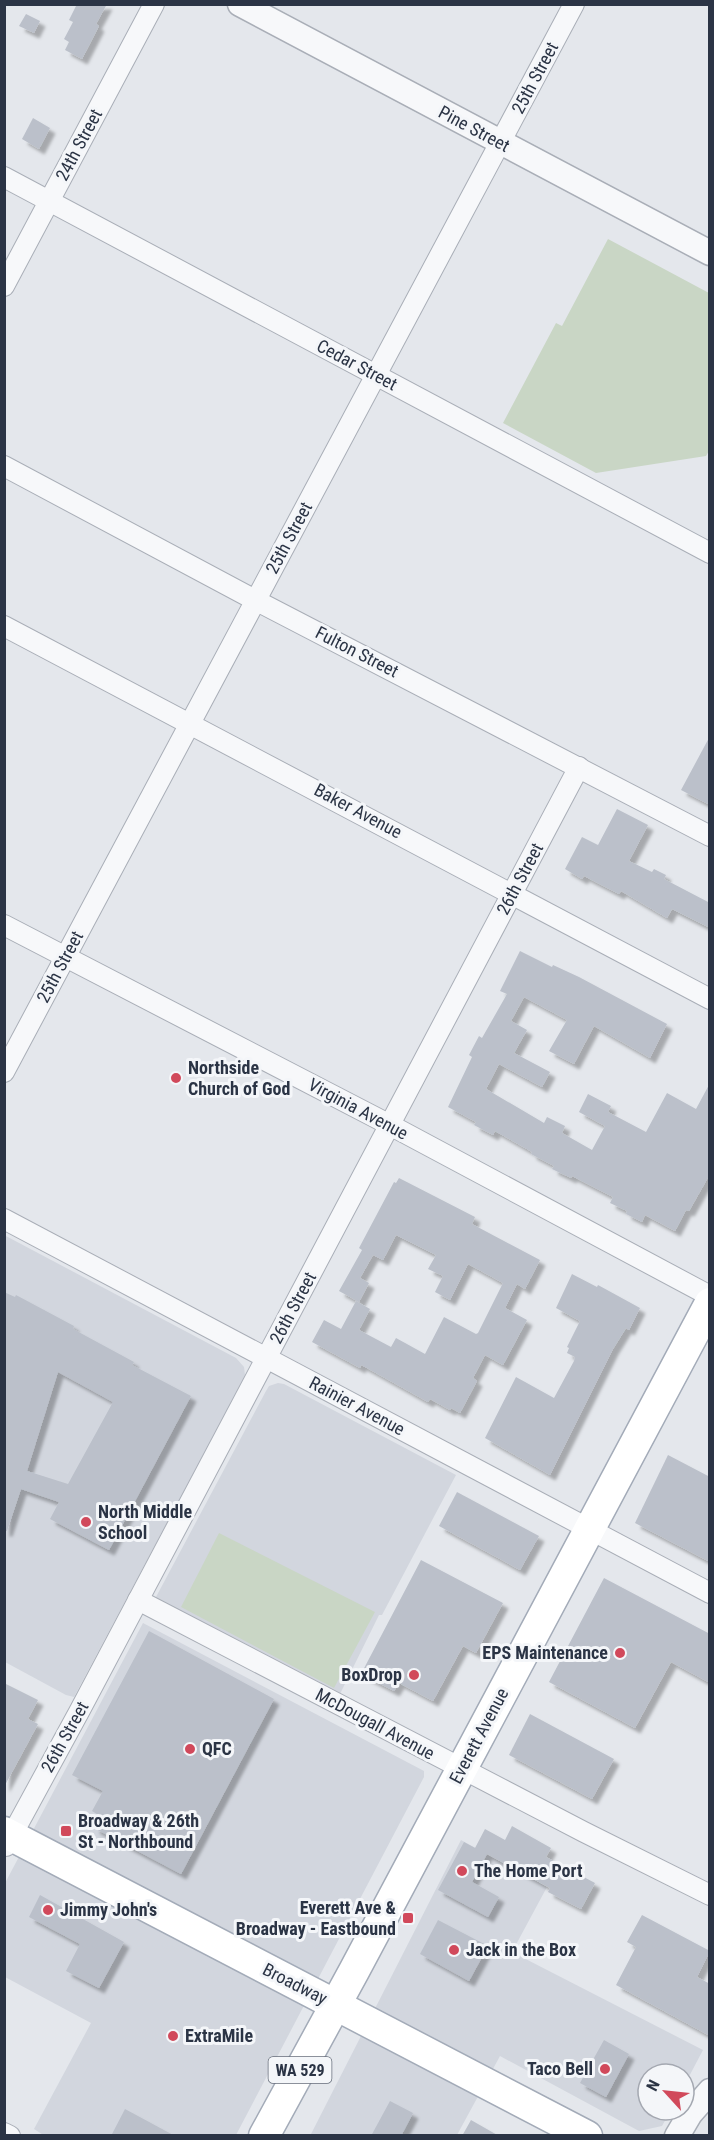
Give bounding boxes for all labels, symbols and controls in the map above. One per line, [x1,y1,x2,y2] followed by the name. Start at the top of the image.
[507,38,562,117] street label: 25th Street
[435,101,513,156] street label: Pine Street
[51,105,106,184] street label: 24th Street
[313,335,401,394] street label: Cedar Street
[261,498,316,577] street label: 25th Street
[312,622,402,681] street label: Fulton Street
[311,779,406,842] street label: Baker Avenue
[492,839,547,918] street label: 26th Street
[32,927,87,1006] street label: 25th Street
[188,1057,290,1099] place label: Northside Church of God
[169,1071,183,1085] marker: Northside Church of God
[305,1073,412,1144] street label: Virginia Avenue
[265,1268,320,1347] street label: 26th Street
[306,1372,409,1439] street label: Rainier Avenue
[98,1501,192,1543] place label: North Middle School
[79,1515,93,1529] marker: North Middle School
[482,1642,608,1663] place label: EPS Maintenance
[613,1646,627,1660] marker: EPS Maintenance
[341,1664,402,1685] place label: BoxDrop
[407,1668,421,1682] marker: BoxDrop
[312,1683,438,1764] street label: McDougall Avenue
[445,1684,513,1787] street label: Everett Avenue
[36,1698,93,1776] street label: 26th Street
[202,1738,232,1759] place label: QFC
[183,1742,197,1756] marker: QFC
[78,1810,199,1852] place label: Broadway & 26th St - Northbound
[59,1824,73,1838] marker: Broadway & 26th St - Northbound
[474,1860,583,1881] place label: The Home Port
[455,1864,469,1878] marker: The Home Port
[236,1897,397,1939] place label: Everett Ave & Broadway - Eastbound
[60,1899,157,1920] place label: Jimmy John's
[41,1903,55,1917] marker: Jimmy John's
[401,1911,415,1925] marker: Everett Ave & Broadway - Eastbound
[466,1939,576,1960] place label: Jack in the Box
[447,1943,461,1957] marker: Jack in the Box
[260,1958,331,2009] street label: Broadway
[185,2025,253,2046] place label: ExtraMile
[166,2029,180,2043] marker: ExtraMile
[268,2057,332,2083] road number: WA 529
[527,2058,593,2079] place label: Taco Bell
[598,2062,612,2076] marker: Taco Bell
[636,2062,696,2122] north arrow
[642,2077,664,2094] text: N

